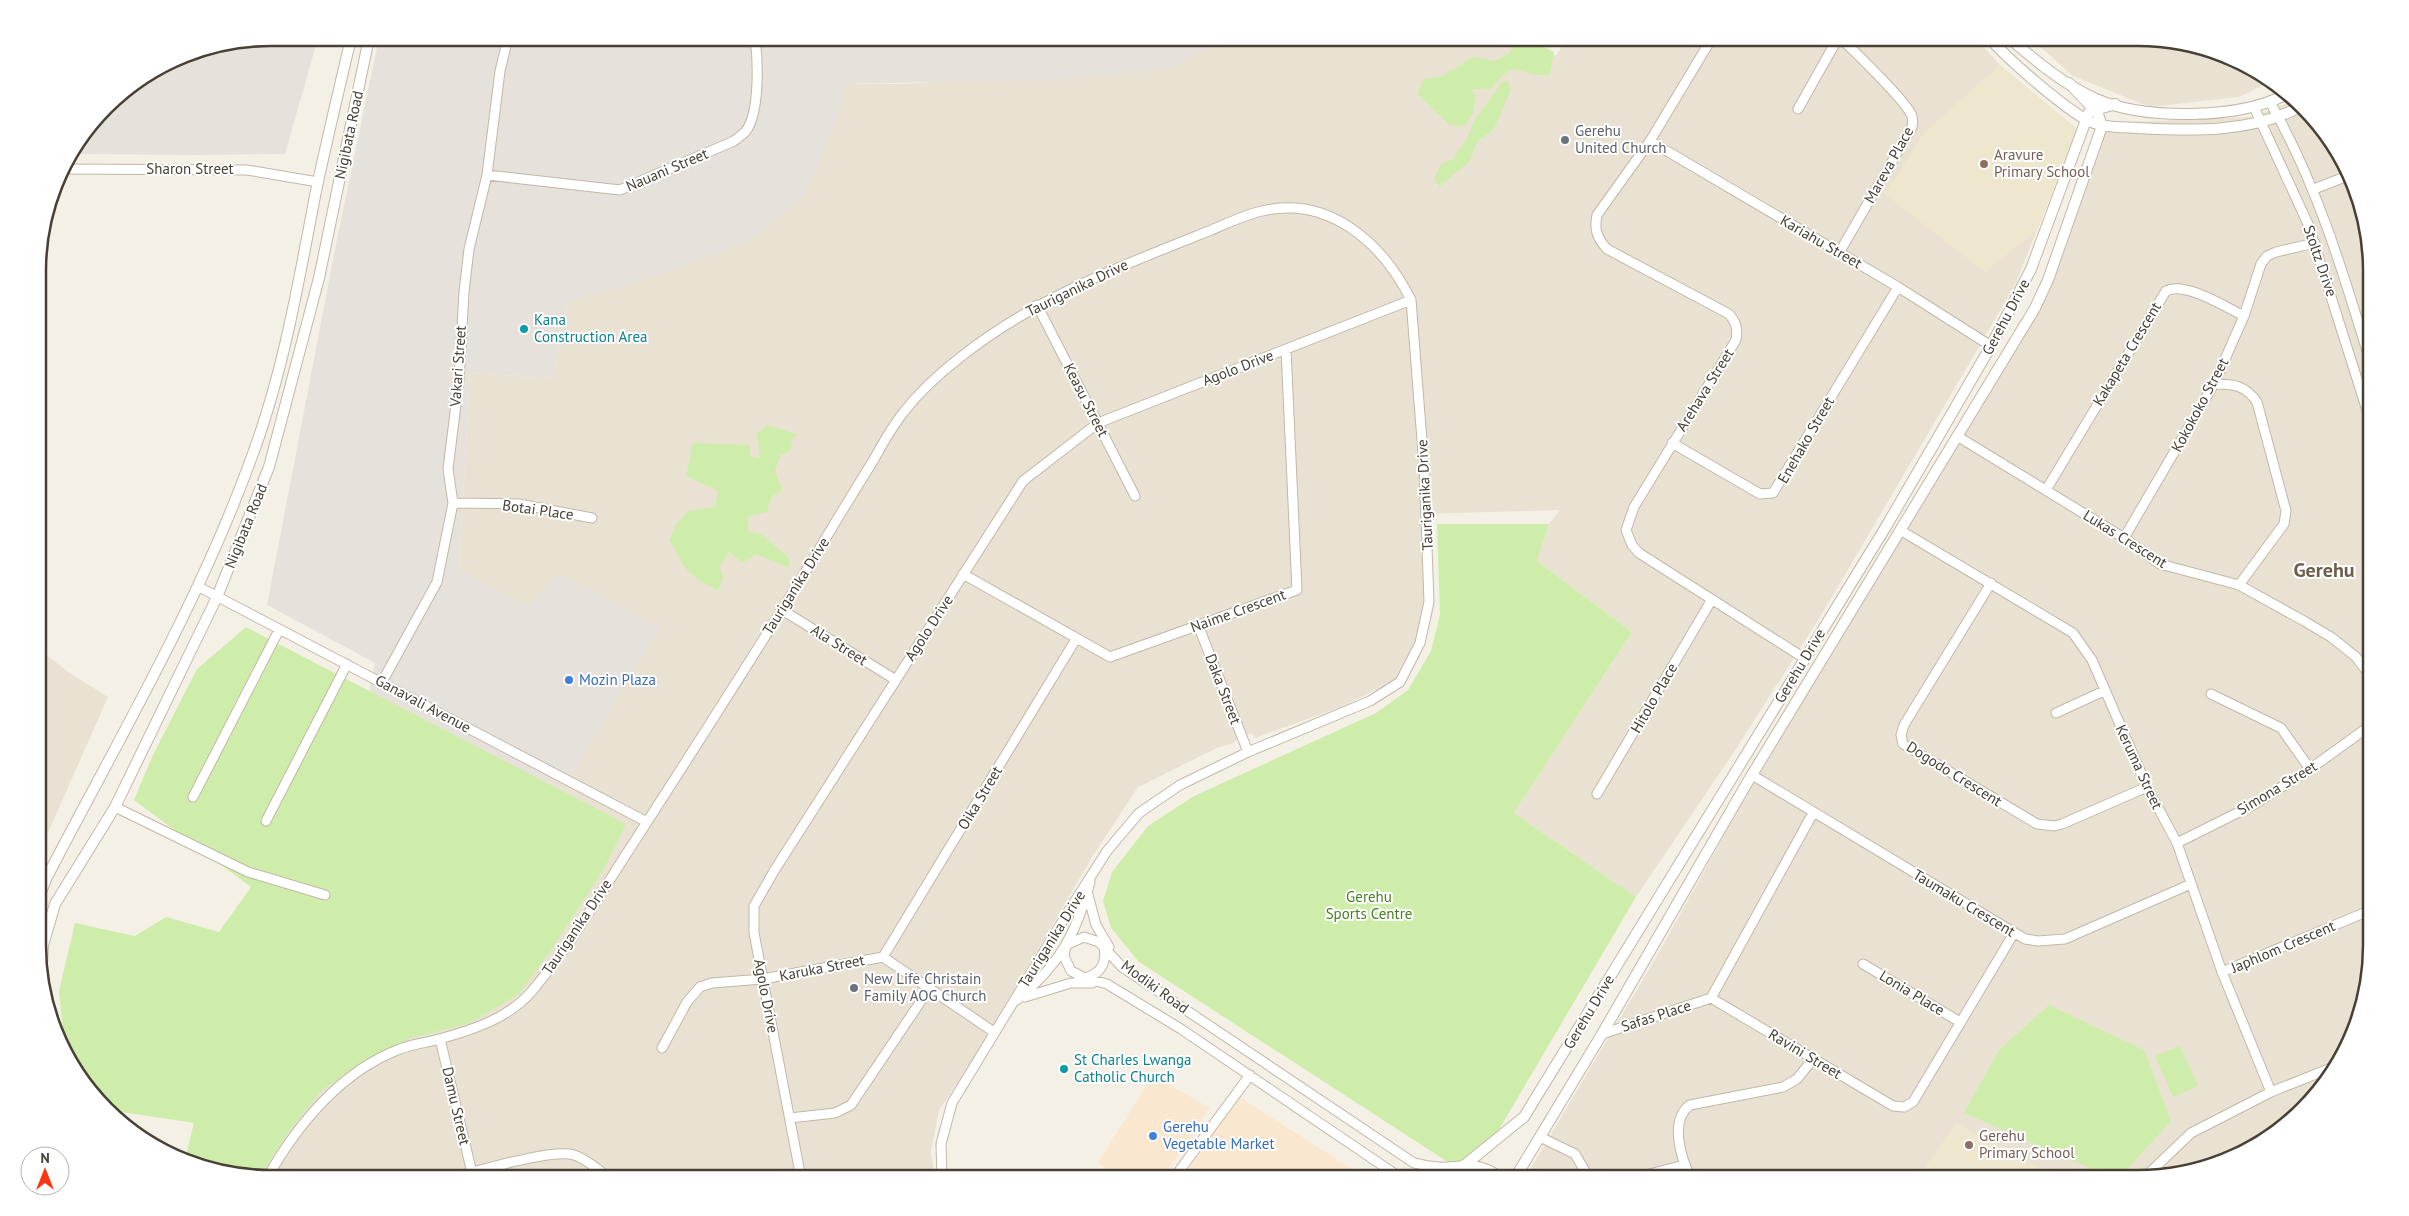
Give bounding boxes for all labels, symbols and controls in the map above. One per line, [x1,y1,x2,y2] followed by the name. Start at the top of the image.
[330,89,367,181] street label: Nigibata Road
[1575,121,1667,157] place label: Gerehu United Church
[1860,123,1917,206] street label: Mareva Place
[1559,134,1571,146] marker: Gerehu United Church
[623,144,711,195] street label: Nauani Street
[1994,145,2090,181] place label: Aravure Primary School
[1978,158,1990,170] marker: Aravure Primary School
[146,159,234,178] street label: Sharon Street
[1777,211,1866,273] street label: Kariahu Street
[2299,223,2342,299] street label: Stoltz Drive
[1023,255,1131,321] street label: Tauriganika Drive
[1978,275,2034,358] street label: Gerehu Drive
[2088,298,2165,409] street label: Kakapeta Crescent
[534,310,647,346] place label: Kana Construction Area
[518,323,530,335] marker: Kana Construction Area
[445,325,470,408] street label: Vakari Street
[1200,345,1276,390] street label: Agolo Drive
[1672,345,1738,435] street label: Arehava Street
[2167,354,2232,455] street label: Kokokoko Street
[1060,360,1113,440] street label: Keasu Street
[1773,393,1838,486] street label: Enehako Street
[1412,439,1437,551] street label: Tauriganika Drive
[220,481,271,571] street label: Nigibata Road
[501,495,575,524] street label: Botai Place
[2080,505,2171,572] street label: Lukas Crescent
[758,533,833,638] street label: Tauriganika Drive
[2293,557,2355,583] district label: Gerehu
[1188,584,1288,637] street label: Naime Crescent
[900,591,957,664] street label: Agolo Drive
[808,620,871,669] street label: Ala Street
[1770,625,1829,706] street label: Gerehu Drive
[1201,651,1246,727] street label: Daka Street
[1626,659,1681,736] street label: Hitolo Place
[372,670,474,737] street label: Ganavali Avenue
[579,670,656,689] place label: Mozin Plaza
[563,674,575,686] marker: Mozin Plaza
[2112,721,2167,812] street label: Keruma Street
[1903,737,2005,810] street label: Dogodo Crescent
[2233,756,2320,819] street label: Simona Street
[953,762,1006,833] street label: Oika Street
[1910,865,2019,941] street label: Taumaku Crescent
[538,875,616,978] street label: Tauriganika Drive
[1014,886,1089,991] street label: Tauriganika Drive
[1326,887,1412,923] park label: Gerehu Sports Centre
[2227,916,2338,977] street label: Japhlom Crescent
[778,950,866,985] street label: Karuka Street
[1118,956,1193,1017] street label: Modiki Road
[750,957,783,1034] street label: Agolo Drive
[1876,966,1948,1019] street label: Lonia Place
[864,969,987,1005] place label: New Life Christain Family AOG Church
[1559,971,1618,1052] street label: Gerehu Drive
[848,982,860,994] marker: New Life Christain Family AOG Church
[1619,995,1693,1036] street label: Safas Place
[1765,1024,1845,1083] street label: Ravini Street
[1074,1050,1192,1086] place label: St Charles Lwanga Catholic Church
[1058,1063,1070,1075] marker: St Charles Lwanga Catholic Church
[438,1065,475,1147] street label: Damu Street
[1162,1117,1275,1153] place label: Gerehu Vegetable Market
[1979,1126,2075,1162] place label: Gerehu Primary School
[1147,1130,1159,1142] marker: Gerehu Vegetable Market
[1963,1139,1975,1151] marker: Gerehu Primary School
[20,1146,70,1196] north arrow
[40,1149,50,1167] text: N

